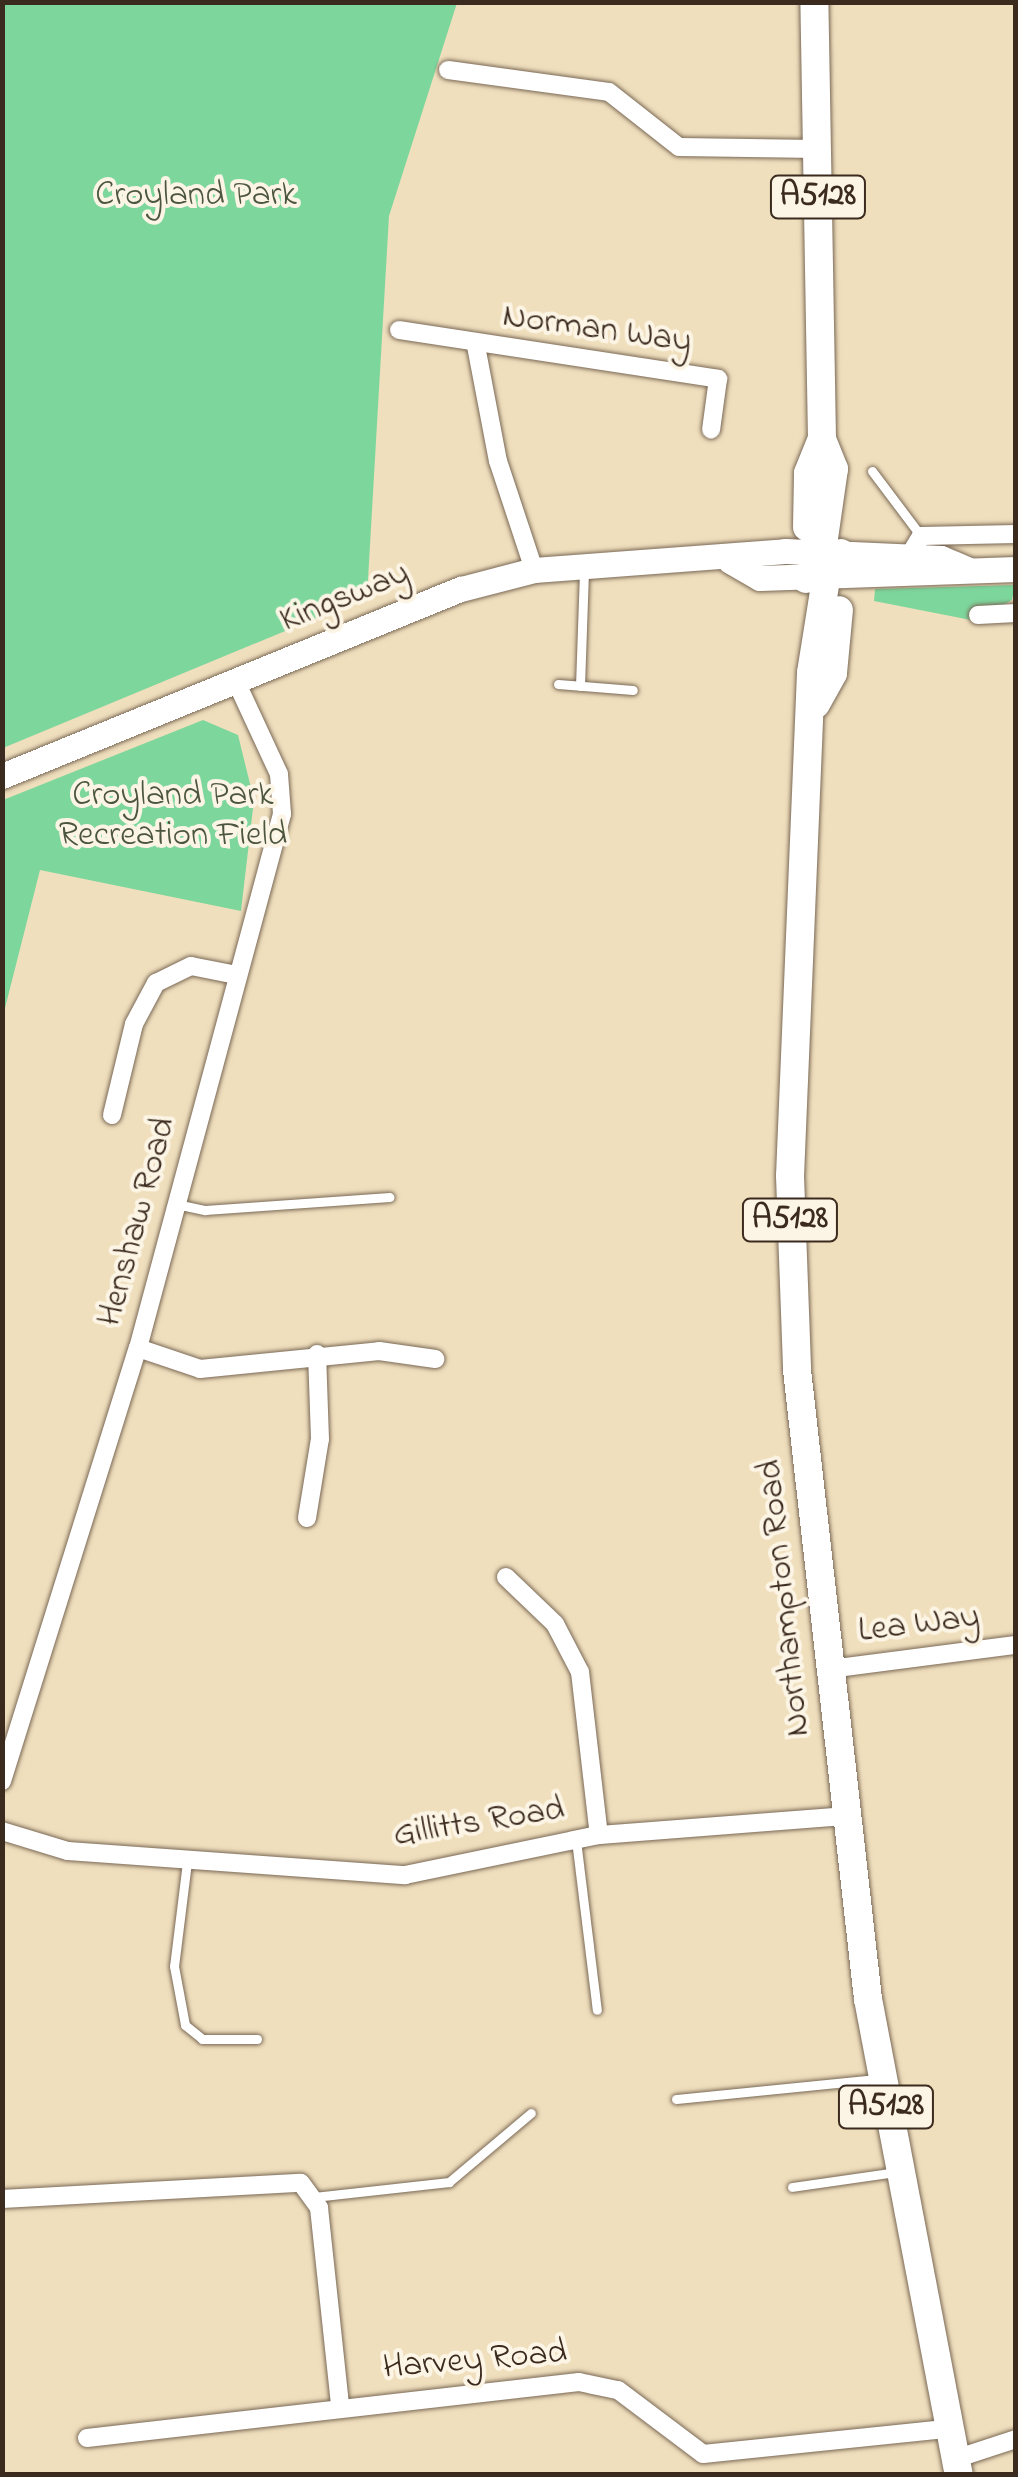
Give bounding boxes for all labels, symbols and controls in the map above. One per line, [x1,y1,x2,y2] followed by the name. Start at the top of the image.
[768,170,868,224] road number: A5128
[95,175,297,217] park label: Croyland Park
[500,296,694,364] street label: Norman Way
[274,553,416,643] street label: Kingsway
[59,775,287,857] park label: Croyland Park Recreation Field
[90,1113,186,1331] street label: Henshaw Road
[740,1193,840,1247] road number: A5128
[750,1457,820,1739] street label: Northampton Road
[856,1597,982,1653] street label: Lea Way
[391,1789,567,1857] street label: Gillitts Road
[836,2080,936,2134] road number: A5128
[381,2332,569,2390] street label: Harvey Road

